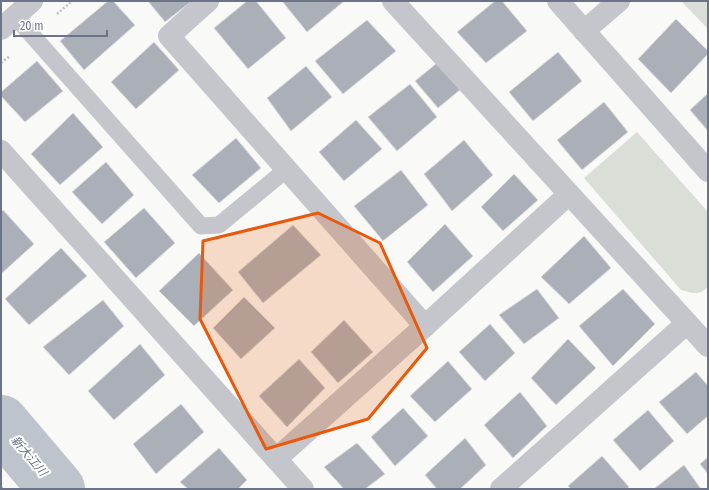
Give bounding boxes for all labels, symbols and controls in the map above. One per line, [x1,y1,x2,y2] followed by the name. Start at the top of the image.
[14,12,107,38] scale bar
[20,19,44,33] text: 20 m
[8,433,51,480] water label: 新大江川

